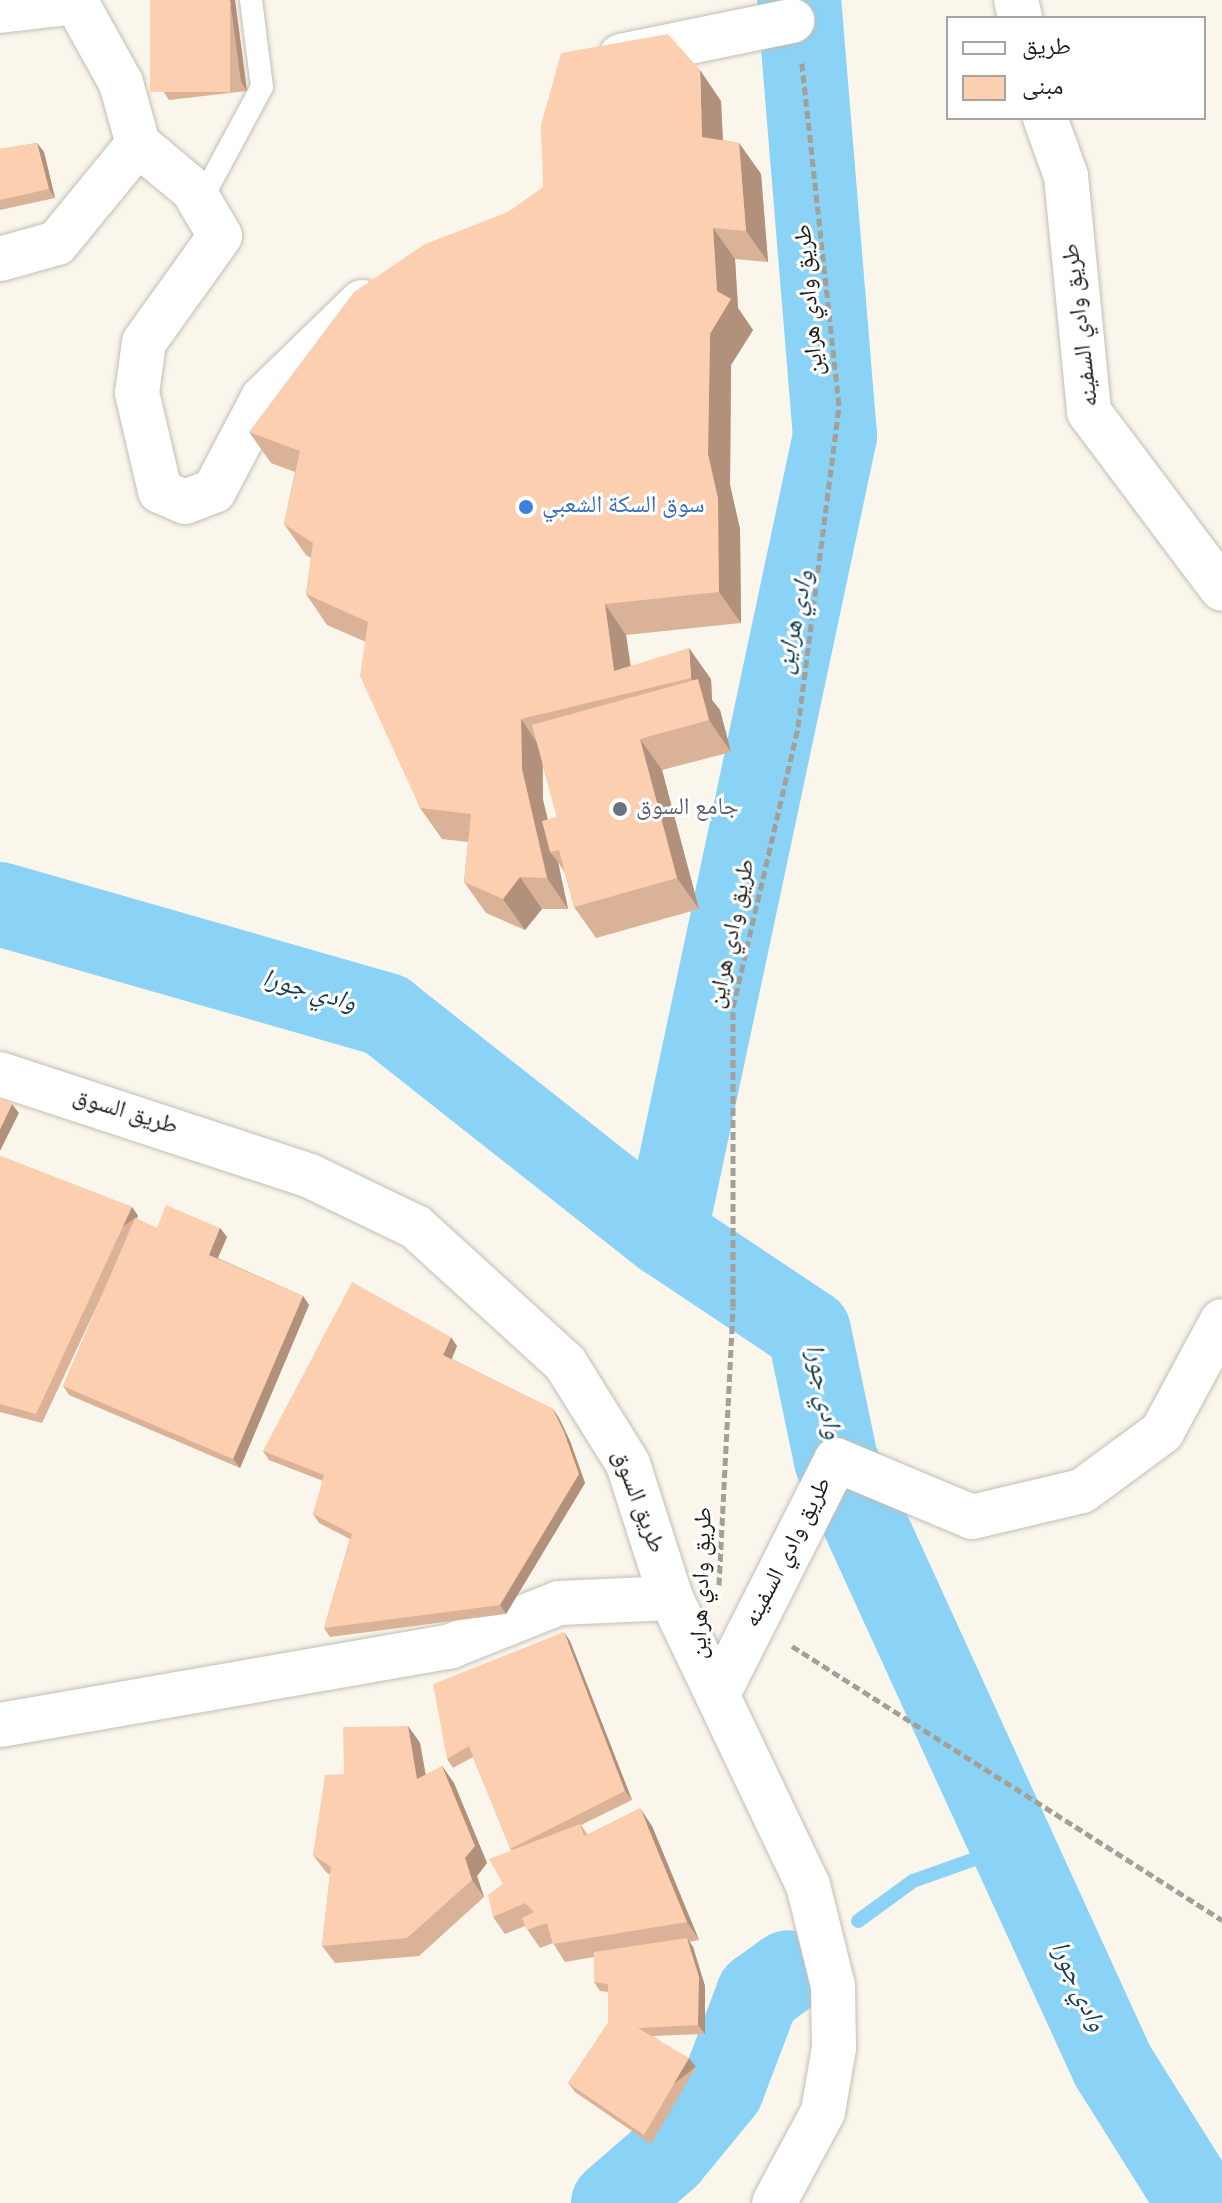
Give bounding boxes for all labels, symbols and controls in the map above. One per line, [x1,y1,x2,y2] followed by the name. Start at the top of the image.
[946,16,1206,120] legend
[1022,33,1071,63] text: طريق
[1022,73,1063,103] text: مبنى
[790,223,832,377] street label: طريق وادي هراين
[1058,242,1106,408] street label: طريق وادي السفينه
[542,493,705,521] place label: سوق السكة الشعبي
[517,498,535,516] marker: سوق السكة الشعبي
[770,567,822,677] water label: وادي هراين
[636,795,739,823] place label: جامع السوق
[611,800,629,818] marker: جامع السوق
[703,857,763,1011] street label: طريق وادي هراين
[259,964,359,1020] water label: وادي جورا
[69,1083,181,1143] street label: طريق السوق
[797,1342,847,1442] water label: وادي جورا
[604,1446,670,1558] street label: طريق السوق
[739,1473,839,1633] street label: طريق وادي السفينه
[686,1507,720,1659] street label: طريق وادي هراين
[1043,1937,1111,2037] water label: وادي جورا

